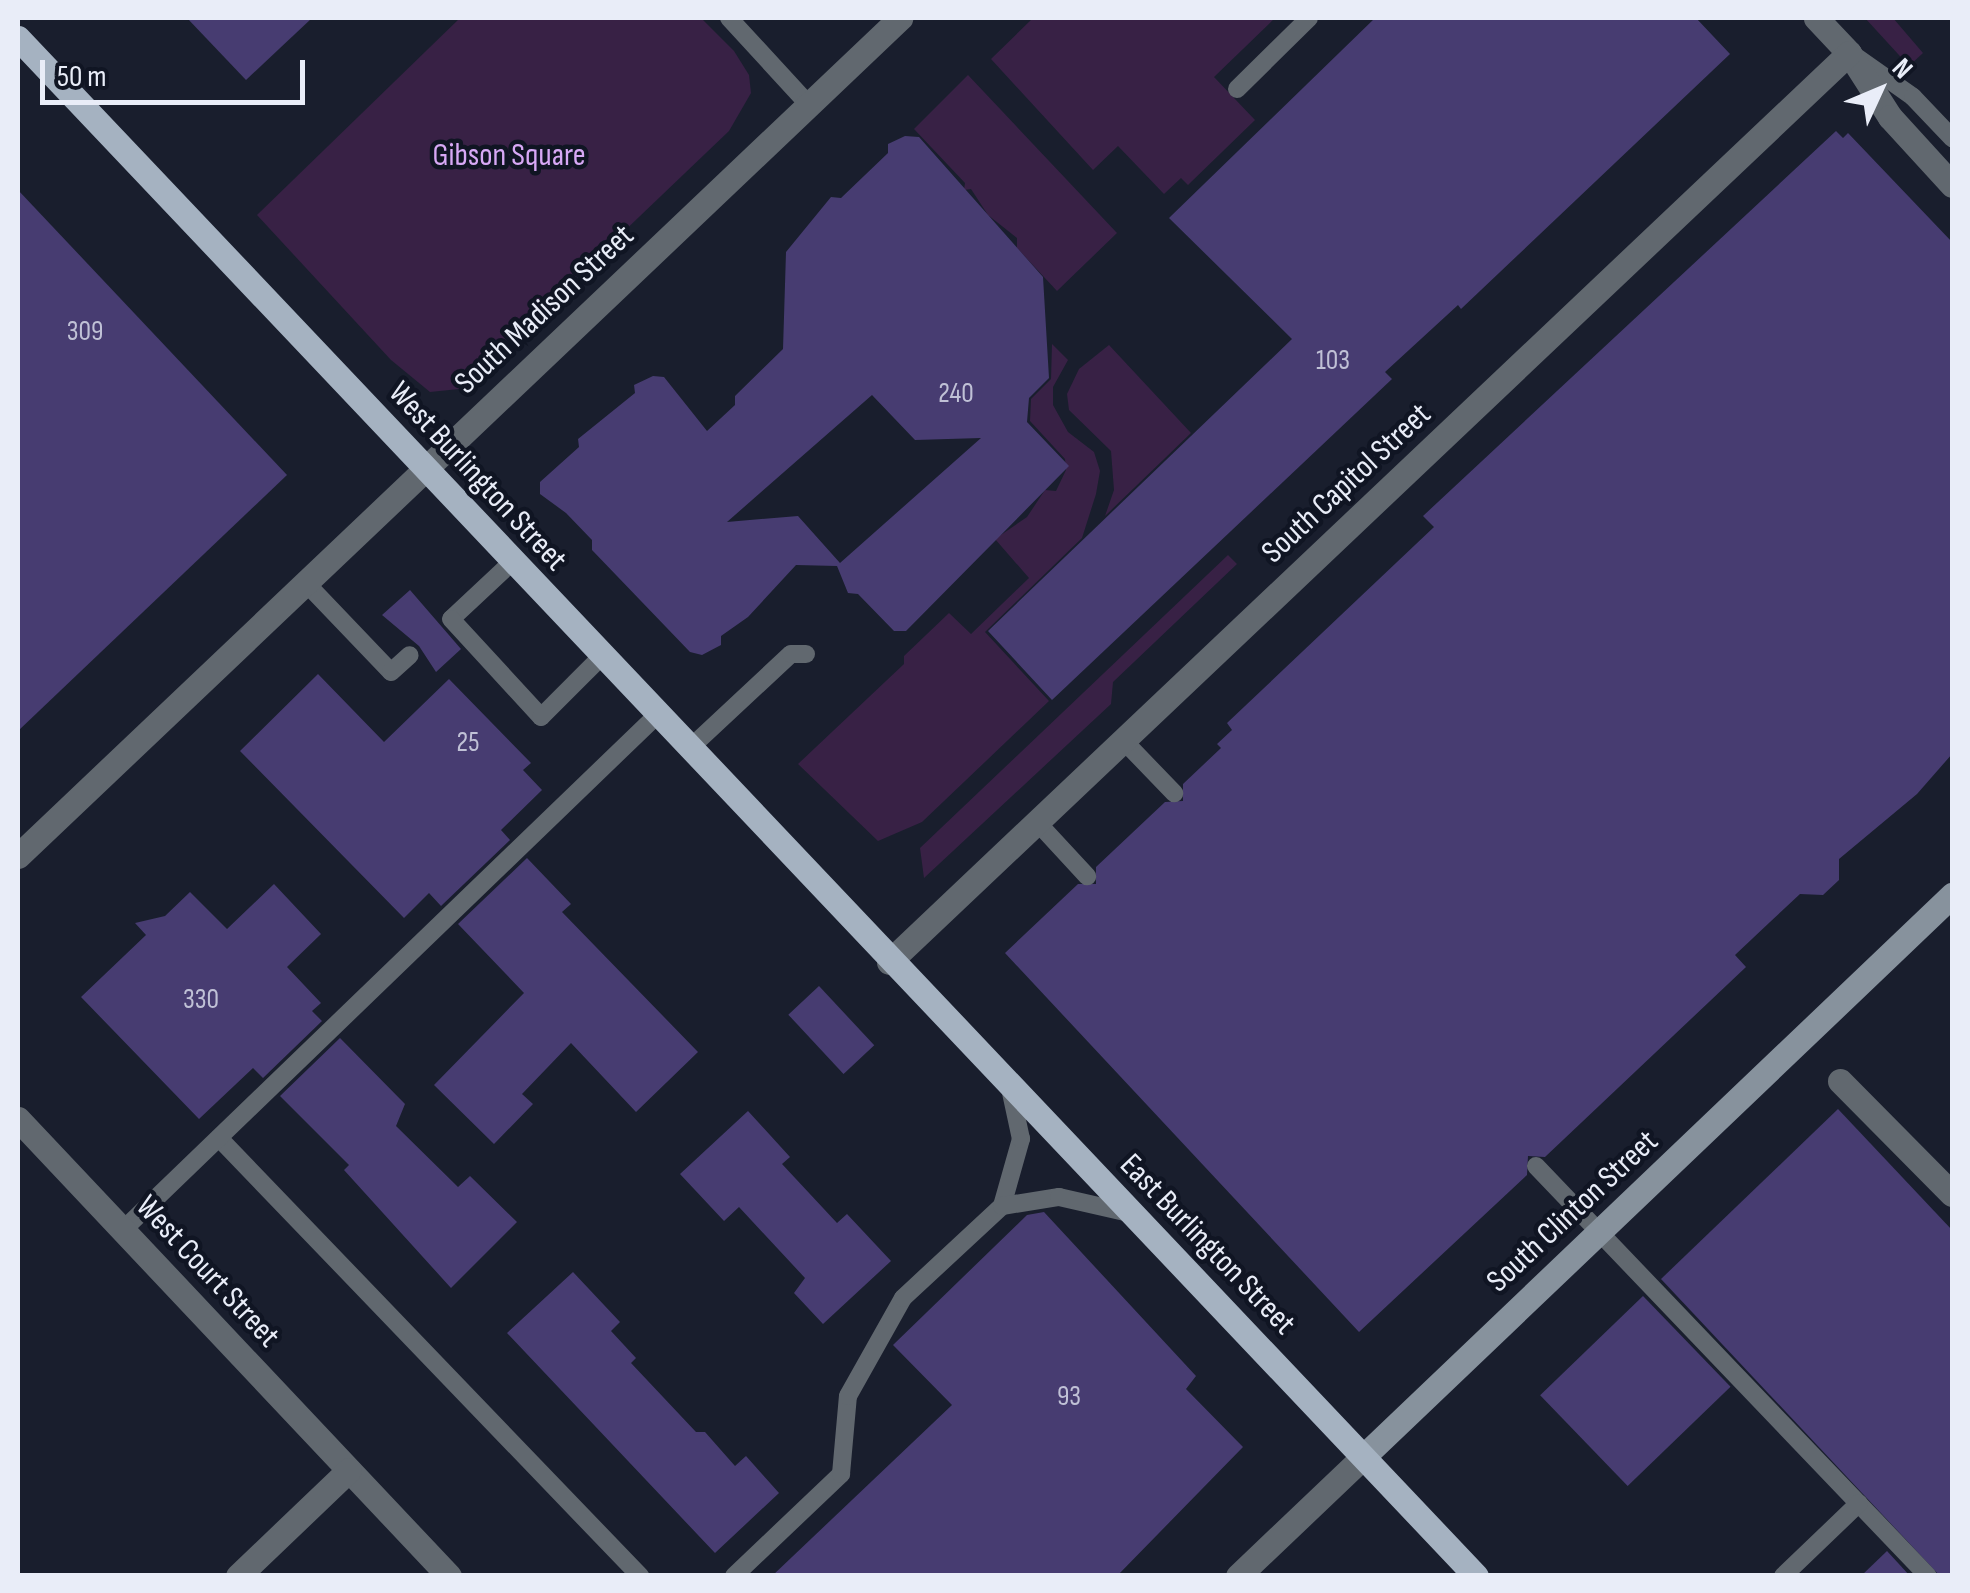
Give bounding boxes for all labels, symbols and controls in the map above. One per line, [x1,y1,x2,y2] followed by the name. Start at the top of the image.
[45,40,310,102] scale bar
[1830,40,1930,140] north arrow
[1885,52,1919,86] text: N
[57,59,106,95] text: 50 m
[432,137,586,175] park label: Gibson Square
[448,217,642,403] street label: South Madison Street
[67,315,103,349] house number: 309
[1316,344,1350,378] house number: 103
[380,375,574,579] street label: West Burlington Street
[938,377,974,411] house number: 240
[1255,396,1439,572] street label: South Capitol Street
[457,726,479,760] house number: 25
[183,983,219,1017] house number: 330
[1479,1123,1667,1301] street label: South Clinton Street
[1111,1147,1303,1343] street label: East Burlington Street
[127,1188,287,1356] street label: West Court Street
[1057,1380,1081,1414] house number: 93

